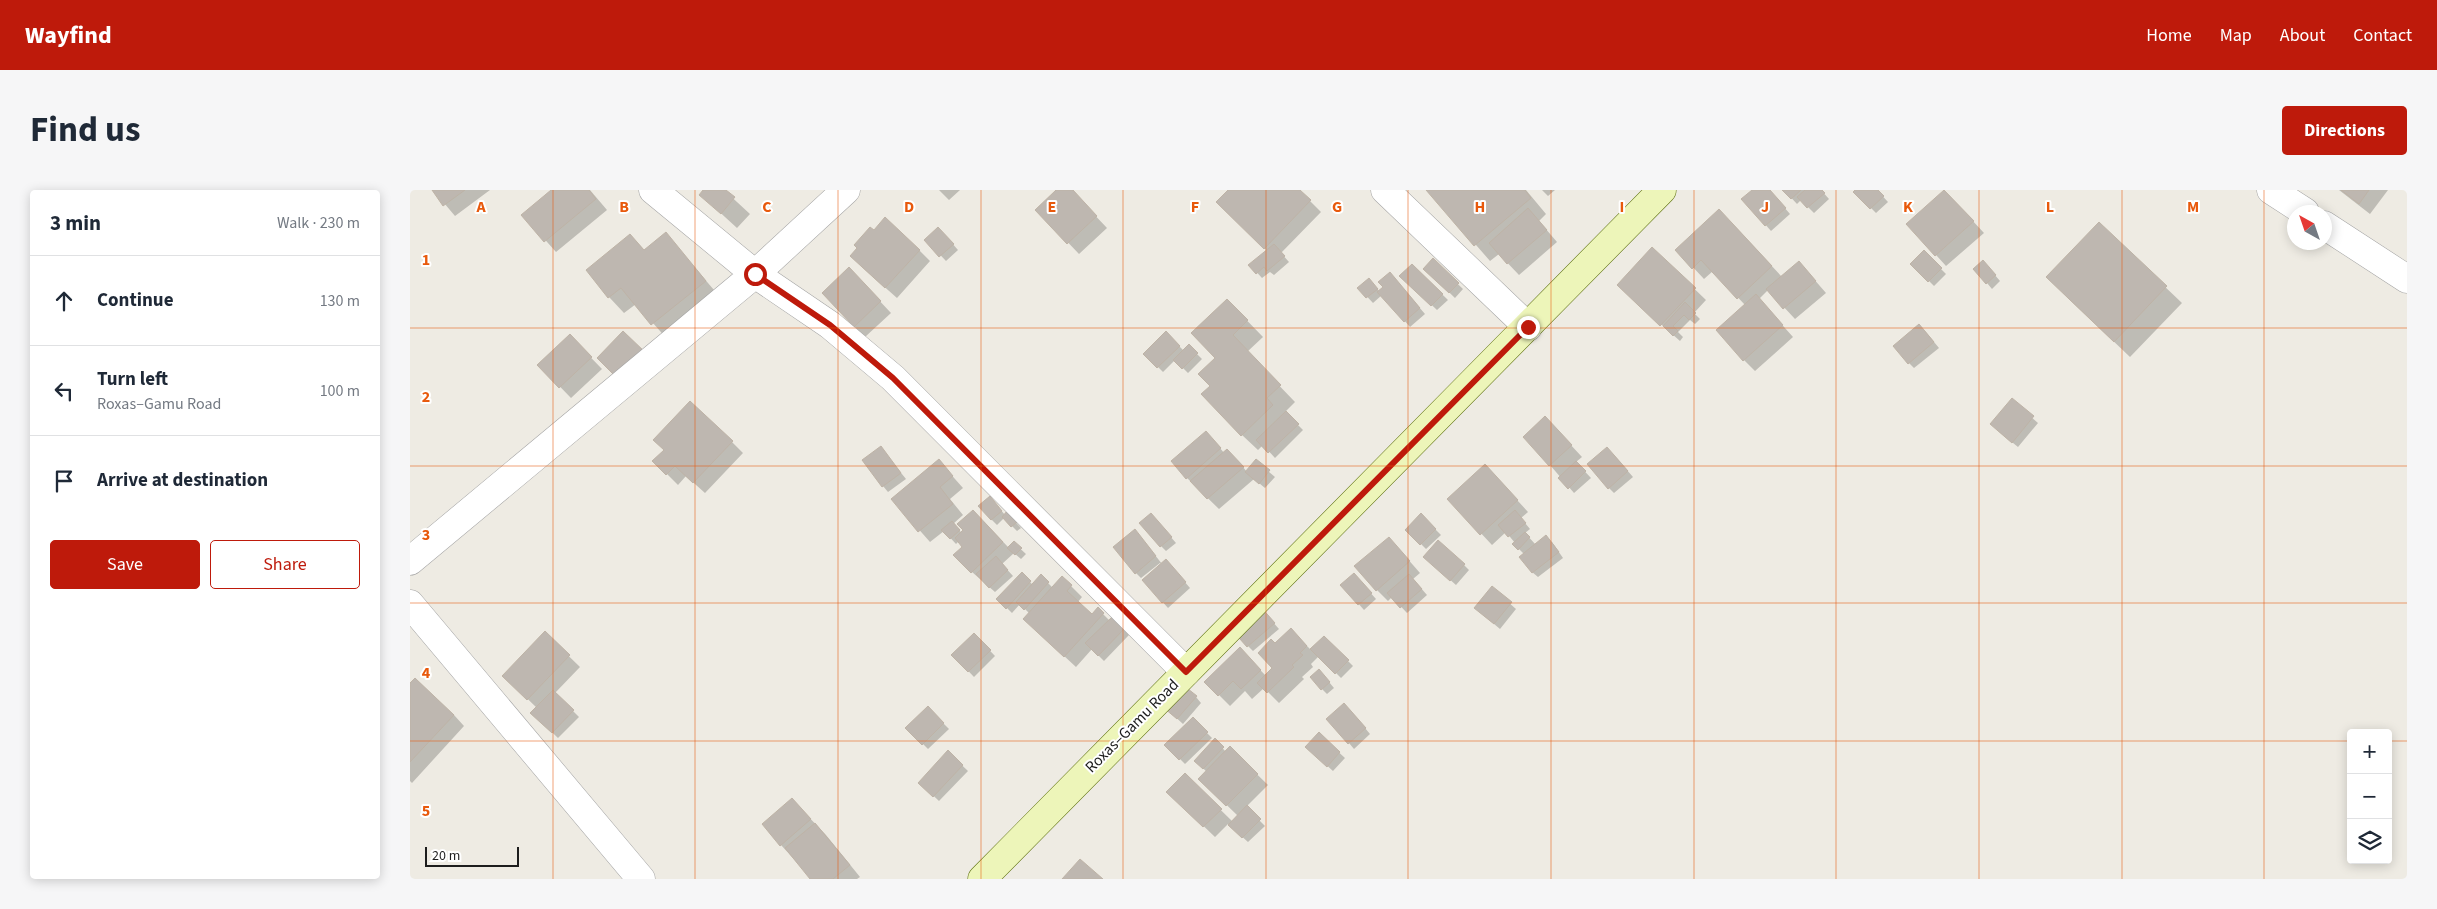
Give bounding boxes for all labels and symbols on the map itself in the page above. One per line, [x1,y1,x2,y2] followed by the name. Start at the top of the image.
[475,196,486,218] text: A
[619,196,629,218] text: B
[762,196,772,218] text: C
[904,196,914,218] text: D
[1048,196,1056,218] text: E
[1191,196,1199,218] text: F
[1332,196,1342,218] text: G
[1475,196,1485,218] text: H
[1620,196,1624,218] text: I
[1761,196,1769,218] text: J
[1903,196,1913,218] text: K
[2046,196,2054,218] text: L
[2187,196,2199,218] text: M
[2287,205,2332,250] north arrow
[422,249,430,271] text: 1
[744,263,767,286] route start
[1517,316,1540,339] route end
[422,386,430,408] text: 2
[422,524,430,546] text: 3
[422,662,431,684] text: 4
[1080,674,1184,778] street label: Roxas–Gamu Road
[422,800,430,822] text: 5
[425,844,519,867] scale bar

